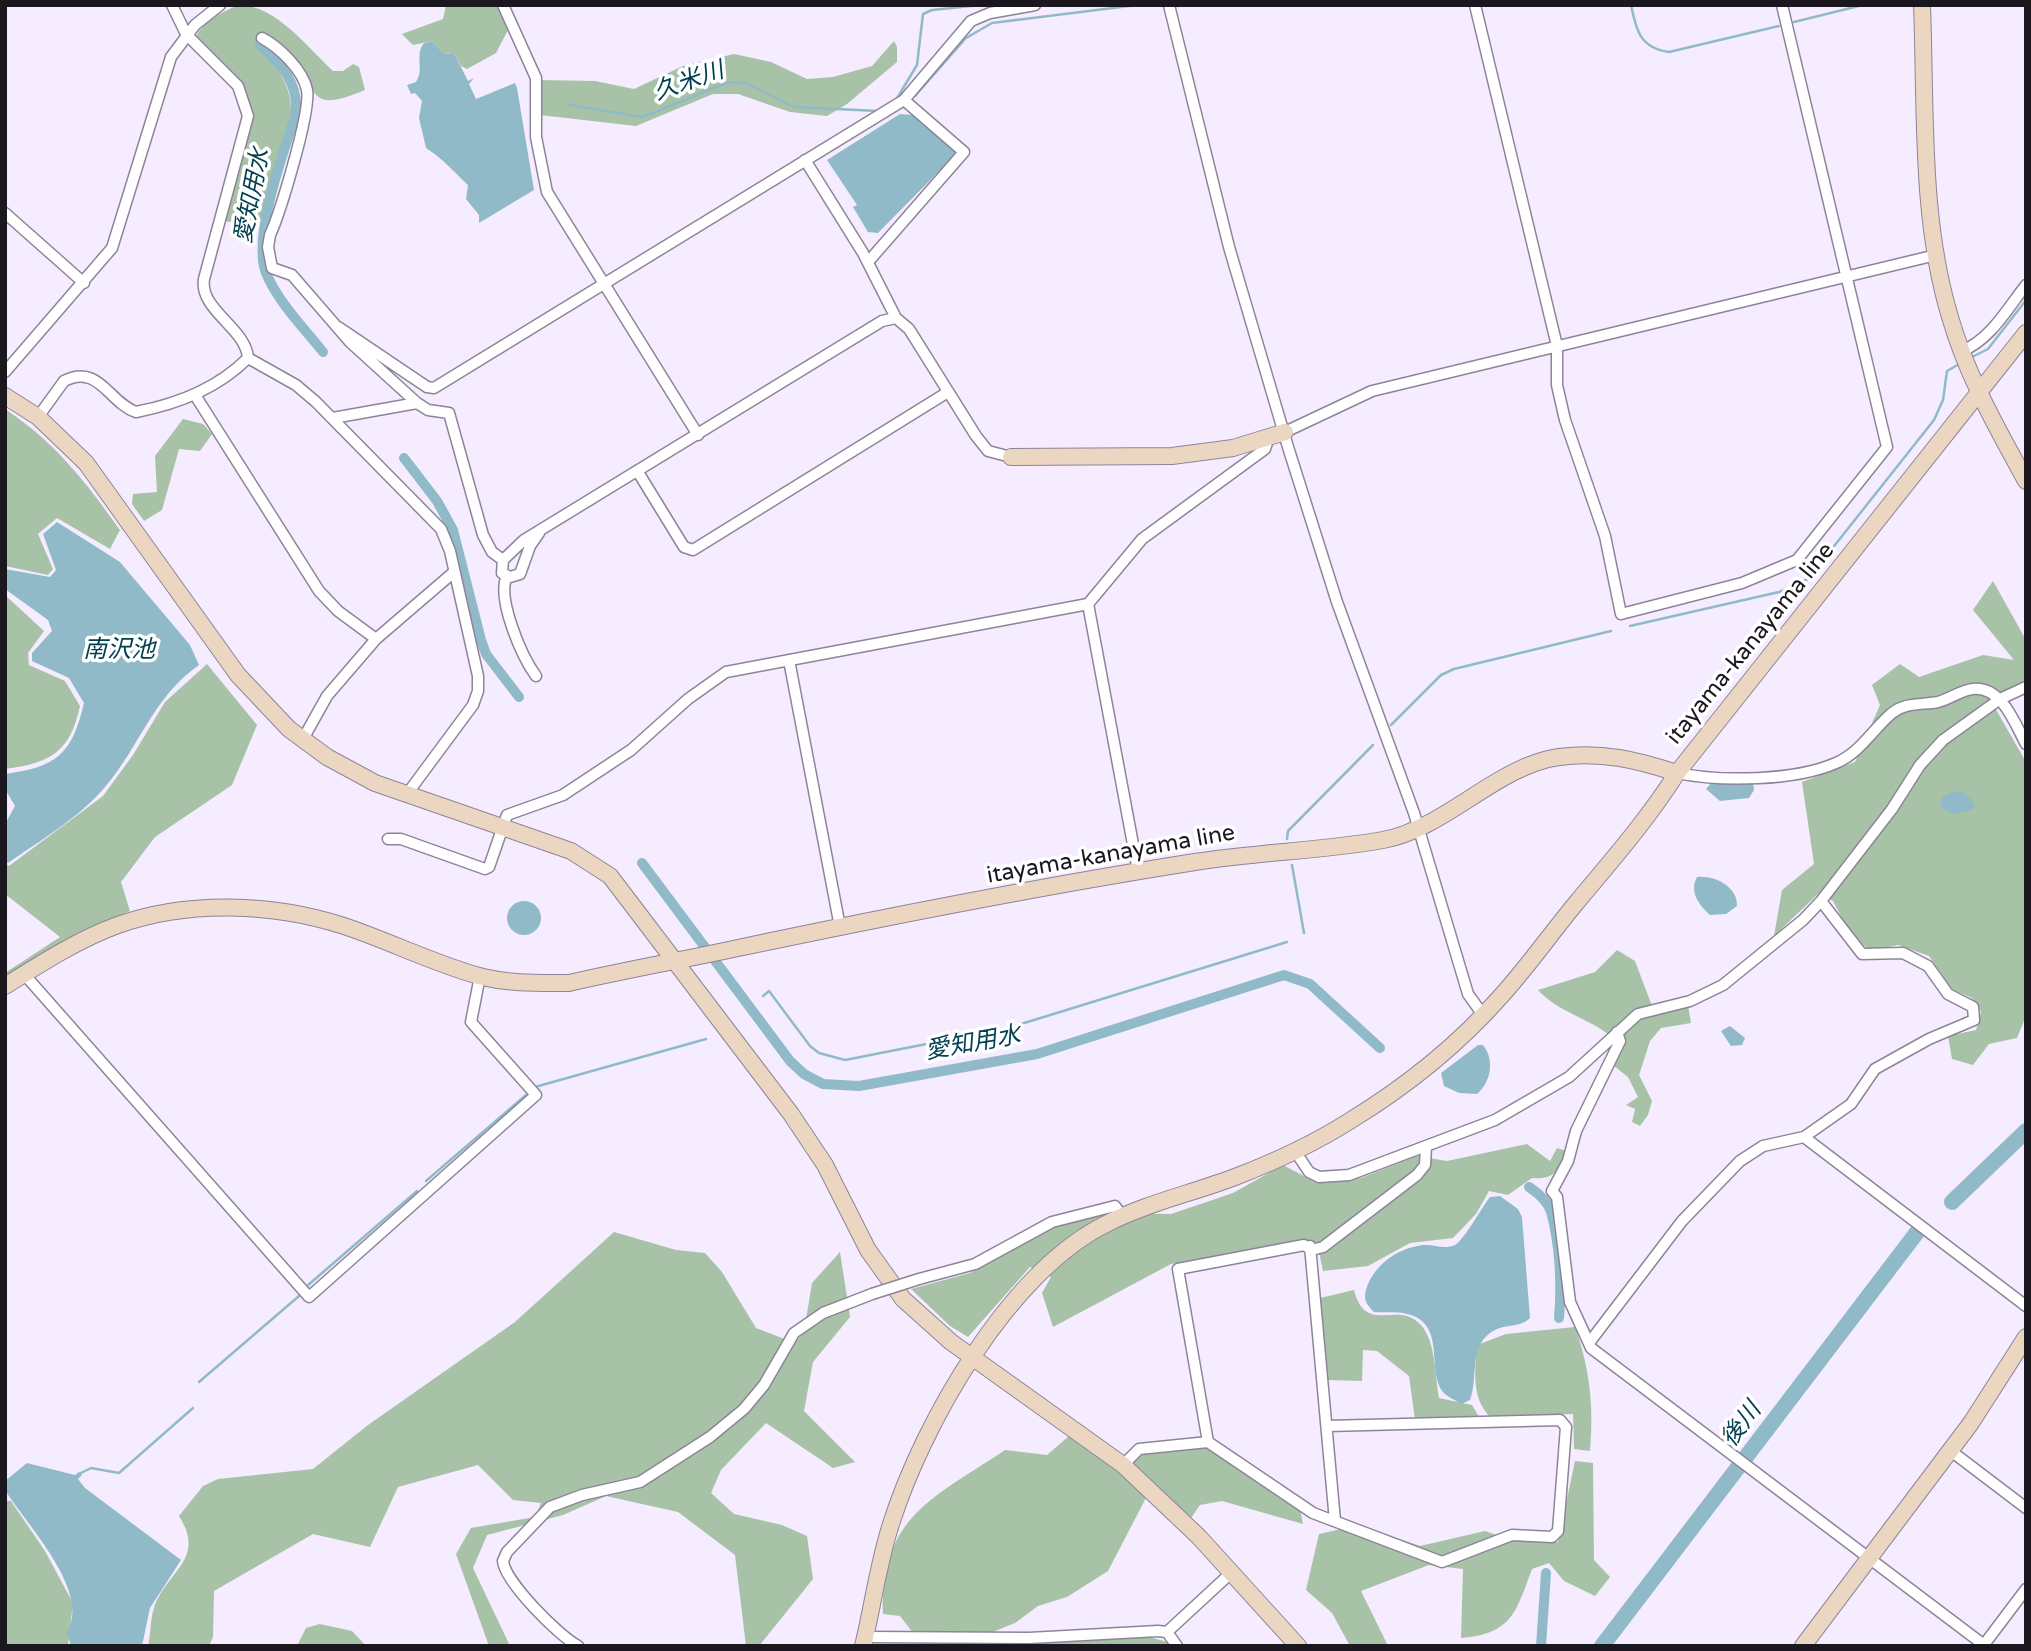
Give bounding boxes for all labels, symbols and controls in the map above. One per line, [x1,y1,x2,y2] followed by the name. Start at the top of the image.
[650,57,728,107] water label: 久米川
[230,146,276,246] water label: 愛知用水
[1661,538,1841,750] street label: itayama-kanayama line
[83,637,155,665] water label: 南沢池
[985,820,1237,890] street label: itayama-kanayama line
[923,1021,1023,1067] water label: 愛知用水
[1716,1397,1768,1453] water label: 後川

